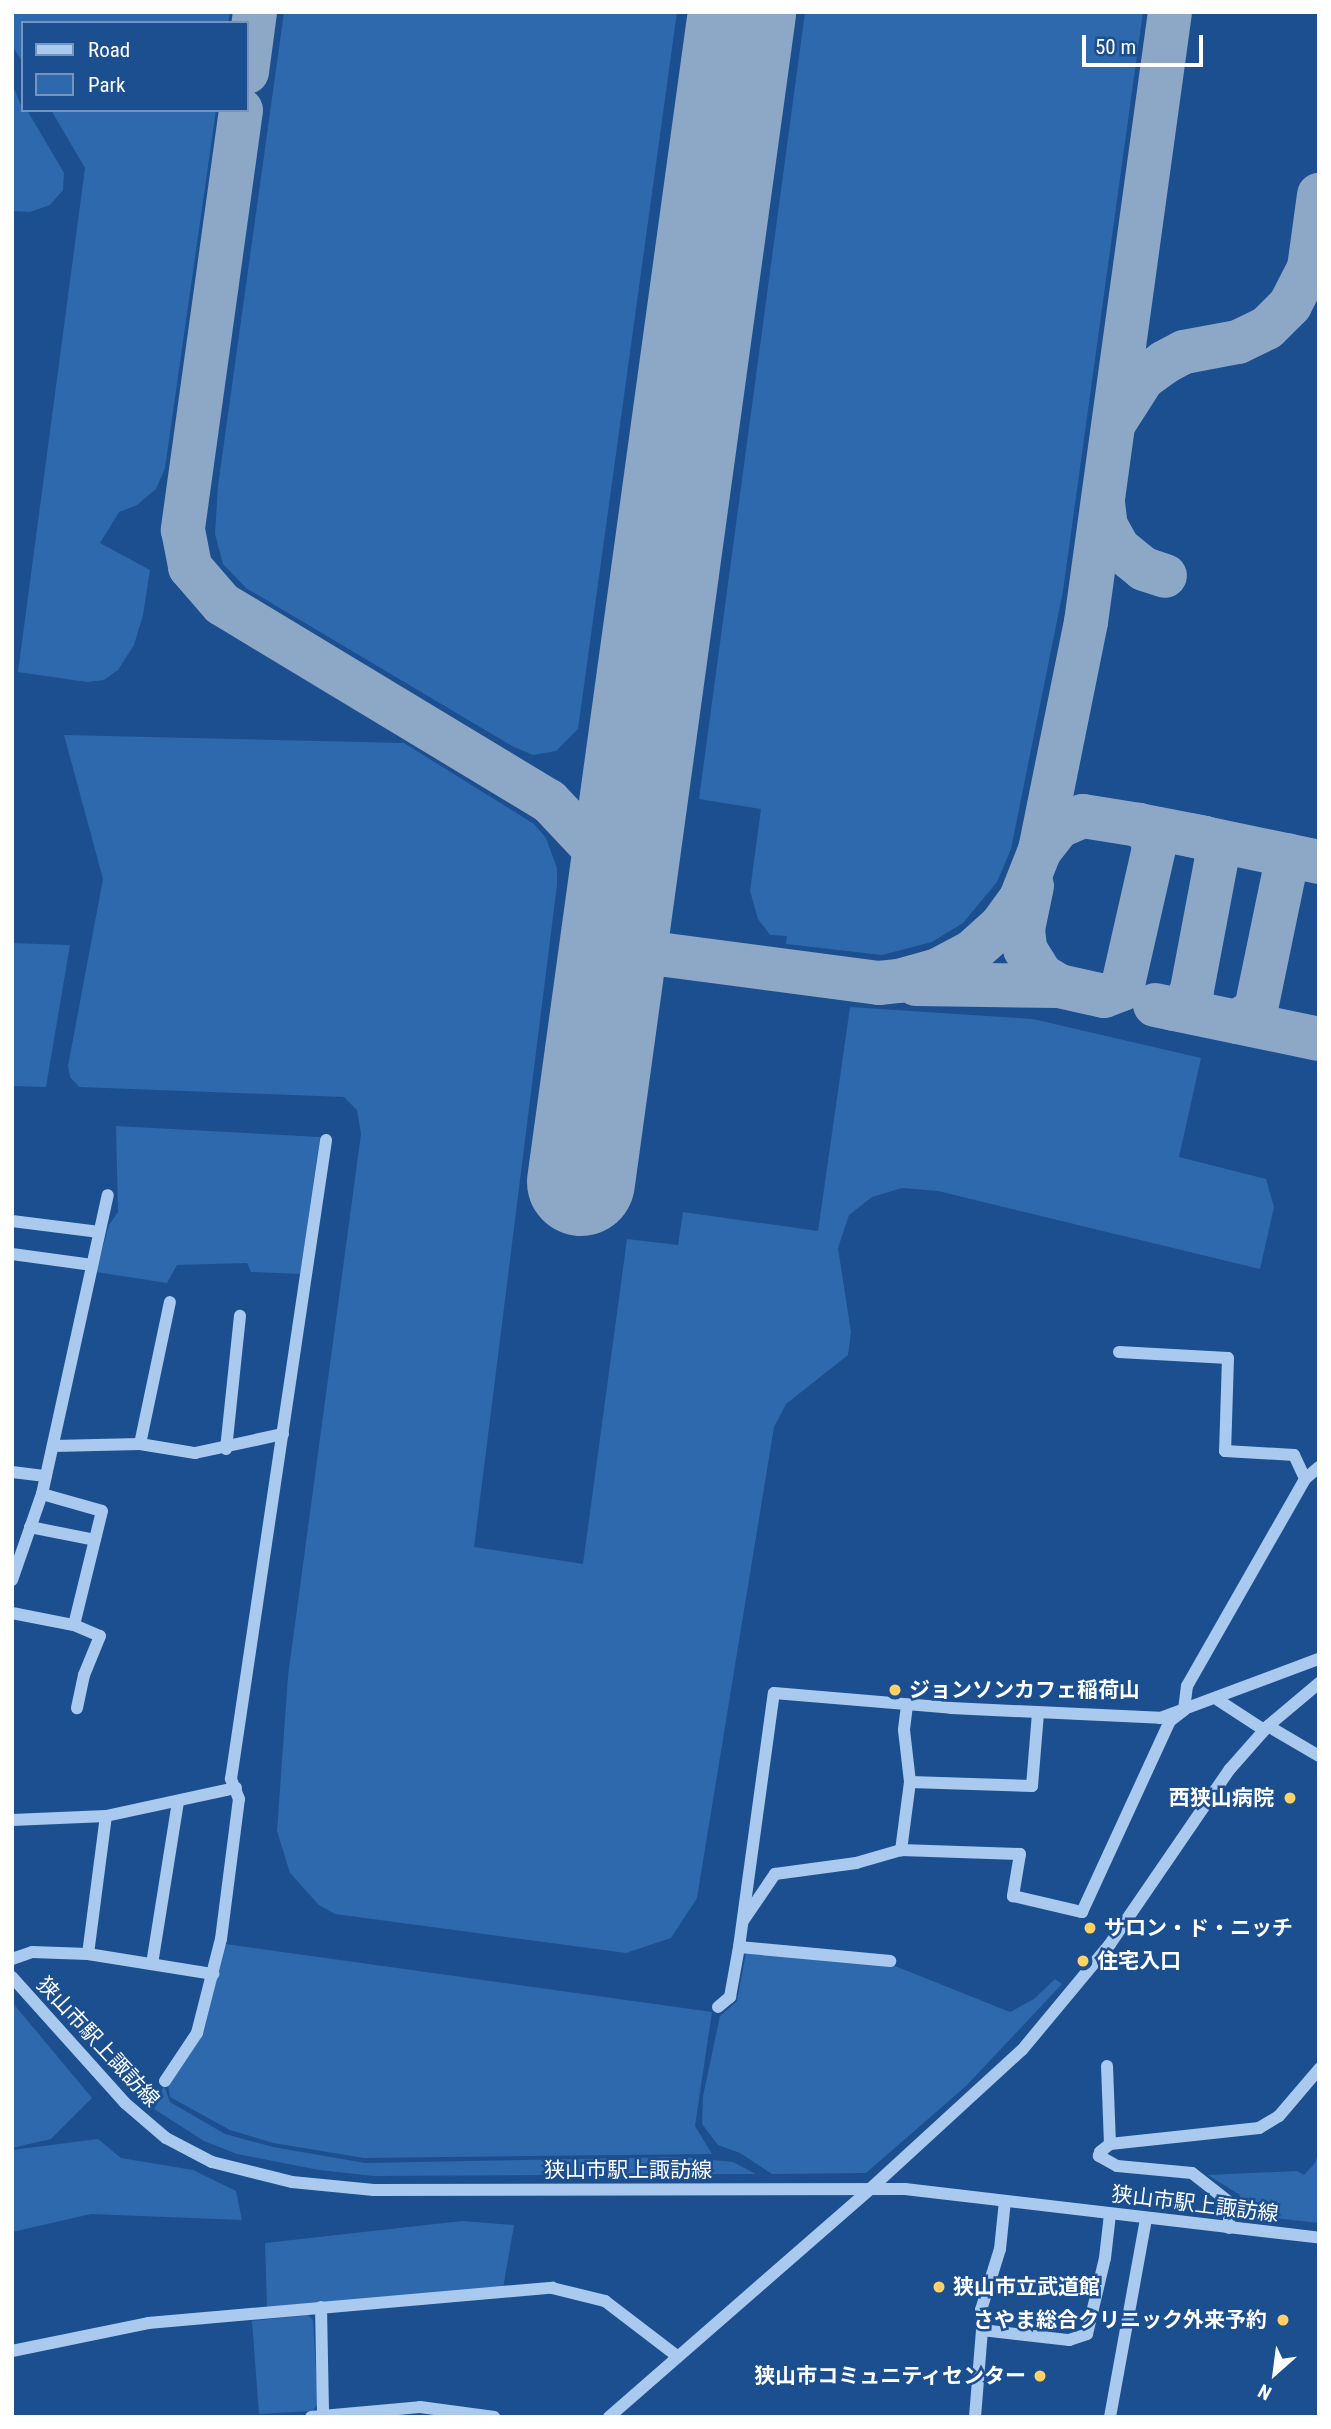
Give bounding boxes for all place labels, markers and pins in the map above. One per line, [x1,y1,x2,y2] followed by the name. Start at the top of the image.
[909,1677,1140,1703] place label: ジョンソンカフェ稲荷山
[887,1682,903,1698] marker: ジョンソンカフェ稲荷山
[1169,1785,1274,1811] place label: 西狭山病院
[1280,1788,1300,1808] marker: 西狭山病院
[1104,1915,1293,1941] place label: サロン・ド・ニッチ
[1082,1920,1098,1936] marker: サロン・ド・ニッチ
[1097,1948,1181,1974] place label: 住宅入口
[1075,1953,1091,1969] marker: 住宅入口
[953,2274,1100,2300] place label: 狭山市立武道館
[931,2279,947,2295] marker: 狭山市立武道館
[973,2307,1267,2333] place label: さやま総合クリニック外来予約
[1273,2310,1293,2330] marker: さやま総合クリニック外来予約
[753,2363,1026,2389] place label: 狭山市コミュニティセンター
[1032,2368,1048,2384] marker: 狭山市コミュニティセンター

